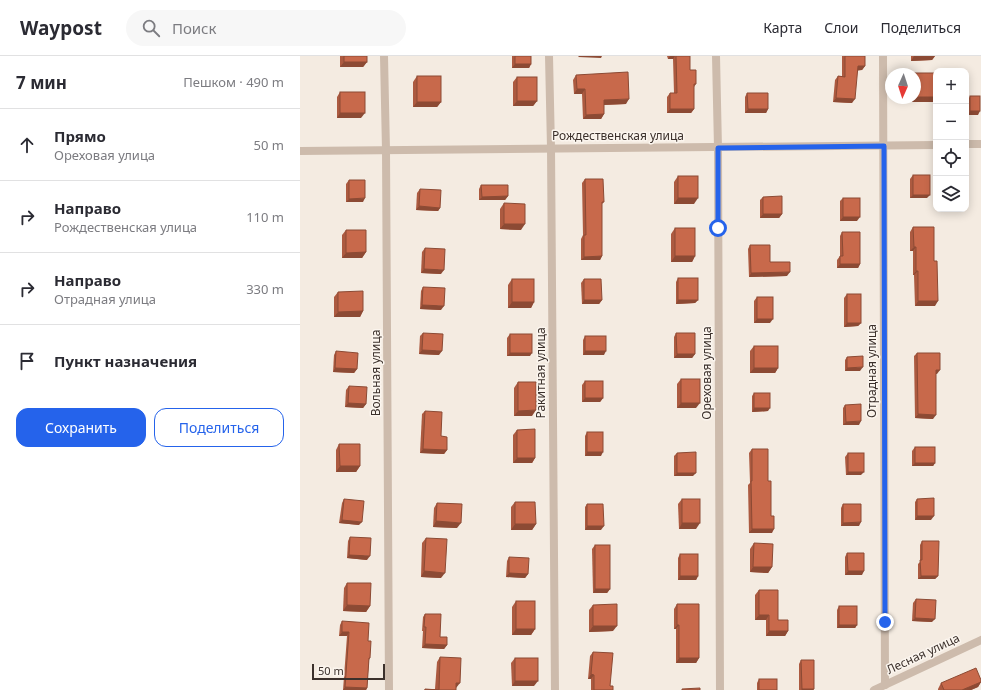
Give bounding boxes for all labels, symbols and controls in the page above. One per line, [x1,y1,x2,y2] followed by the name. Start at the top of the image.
[126,10,406,46] search box
[20,15,102,41] text: Waypost
[140,17,162,39] icon: search
[172,18,216,38] text: Поиск
[763,18,802,37] text: Карта
[824,18,858,37] text: Слои
[880,18,961,37] text: Поделиться
[885,68,921,104] north arrow
[933,68,969,212] map controls
[933,68,969,104] button: +
[16,71,67,94] text: 7 мин
[183,73,284,91] text: Пешком · 490 m
[933,104,969,140] button: −
[54,126,106,146] text: Прямо
[552,127,684,144] street label: Рождественская улица
[16,134,38,156] icon: ahead
[254,136,284,154] text: 50 m
[933,140,969,176] button: locate
[54,146,155,164] text: Ореховая улица
[933,176,969,212] button: layers
[54,198,121,218] text: Направо
[16,206,38,228] icon: right
[246,208,284,226] text: 110 m
[54,218,197,236] text: Рождественская улица
[709,219,727,237] route start
[54,270,121,290] text: Направо
[16,278,38,300] icon: right
[246,280,284,298] text: 330 m
[54,290,156,308] text: Отрадная улица
[863,324,880,418] street label: Отрадная улица
[698,326,715,420] street label: Ореховая улица
[532,327,549,419] street label: Ракитная улица
[367,330,384,416] street label: Вольная улица
[16,350,38,372] icon: arrive
[54,351,197,371] text: Пункт назначения
[16,408,146,447] button: Сохранить
[154,408,284,447] button: Поделиться
[876,613,894,631] route end
[883,629,962,678] street label: Лесная улица
[312,662,385,681] scale bar
[318,663,344,678] text: 50 m

